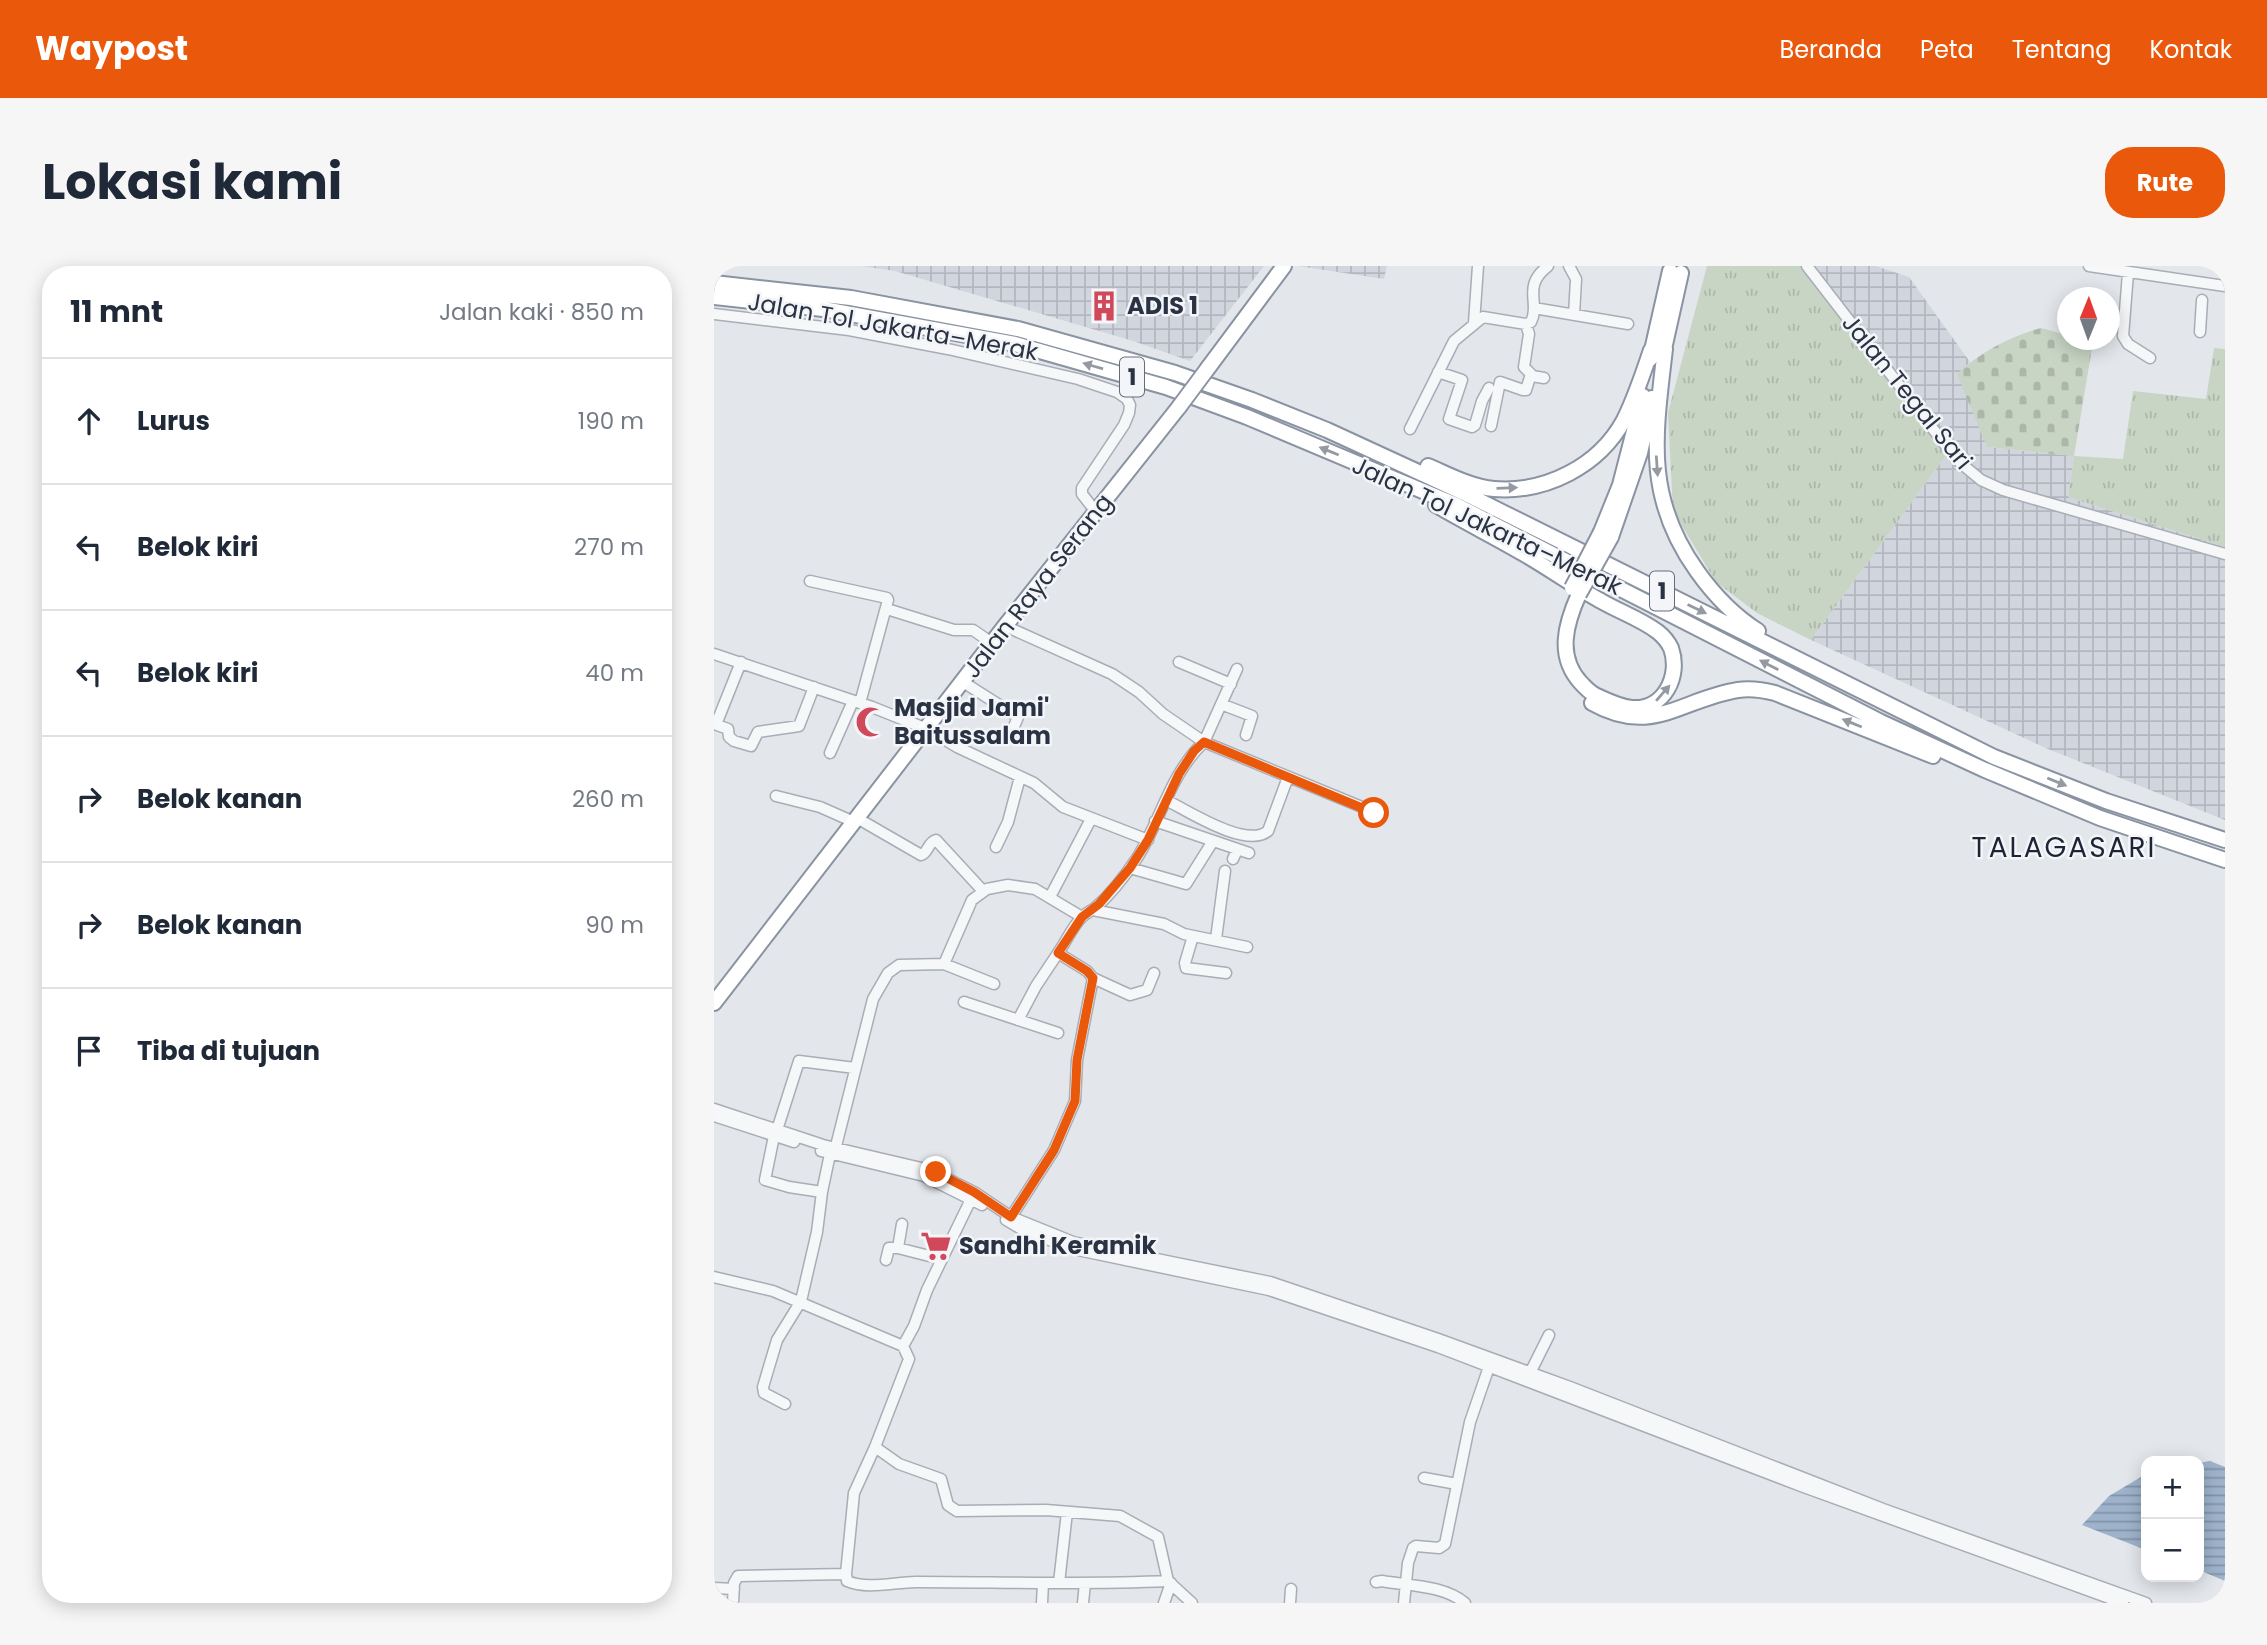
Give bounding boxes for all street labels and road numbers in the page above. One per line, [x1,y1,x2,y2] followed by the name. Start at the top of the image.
[745,285,1041,368] street label: Jalan Tol Jakarta–Merak
[1835,307,1980,476] street label: Jalan Tegal Sari
[1120,358,1144,396] road number: 1
[1347,448,1628,603] street label: Jalan Tol Jakarta–Merak
[955,487,1120,685] street label: Jalan Raya Serang
[1650,572,1674,610] road number: 1

